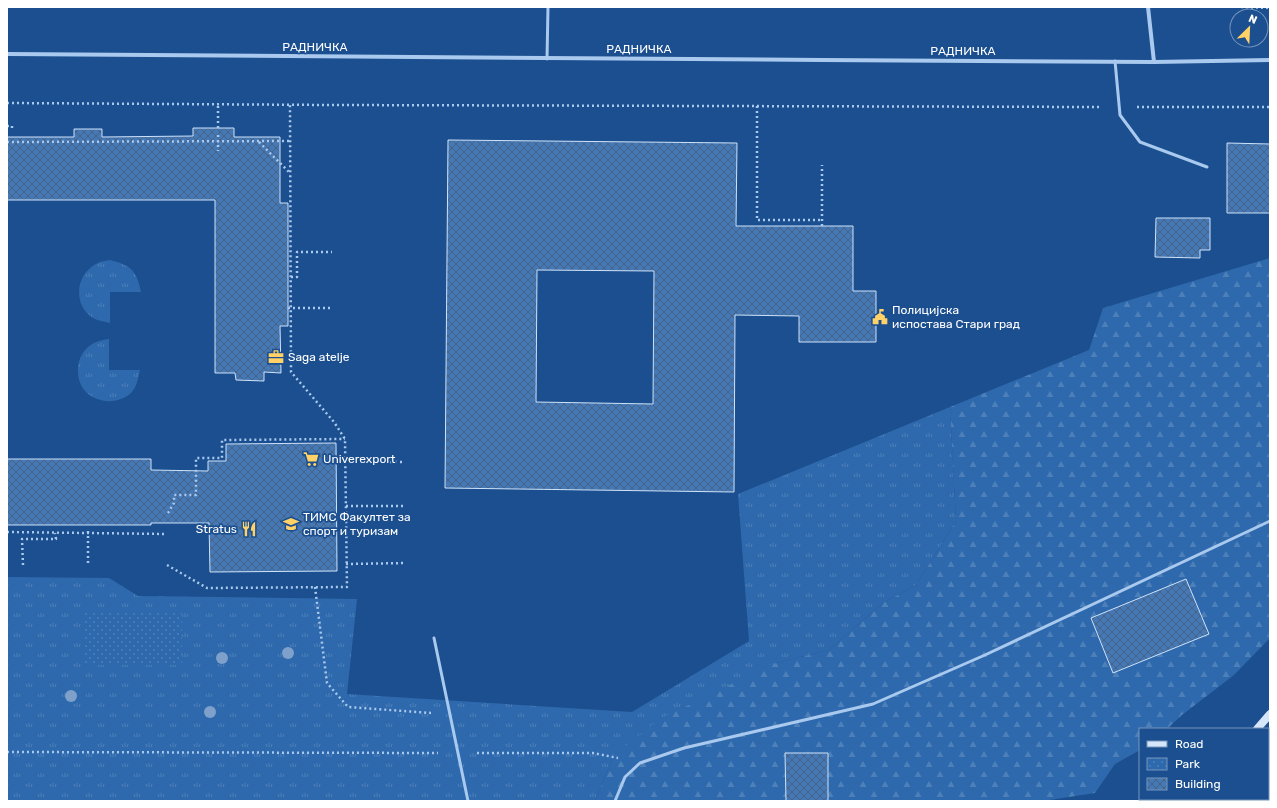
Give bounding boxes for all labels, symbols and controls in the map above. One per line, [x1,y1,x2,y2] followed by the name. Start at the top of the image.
[1229,8,1269,48] north arrow
[1247,12,1259,27] text: N
[282,40,348,54] street label: РАДНИЧКА
[606,42,672,56] street label: РАДНИЧКА
[930,44,996,58] street label: РАДНИЧКА
[892,303,1020,331] place label: Полицијска испостава Стари град
[871,308,889,326] public building icon: Полицијска испостава Стари град
[267,348,285,366] office icon: Saga atelje
[288,350,350,364] place label: Saga atelje
[302,450,320,468] supermarket icon: Univerexport
[323,452,396,466] place label: Univerexport
[303,510,411,538] place label: ТИМС Факултет за спорт и туризам
[282,515,300,533] school or university icon: ТИМС Факултет за спорт и туризам
[240,520,258,538] restaurant icon: Stratus
[196,522,237,536] place label: Stratus
[1139,728,1269,800] legend
[1175,737,1203,751] text: Road
[1175,757,1201,771] text: Park
[1175,777,1221,791] text: Building

